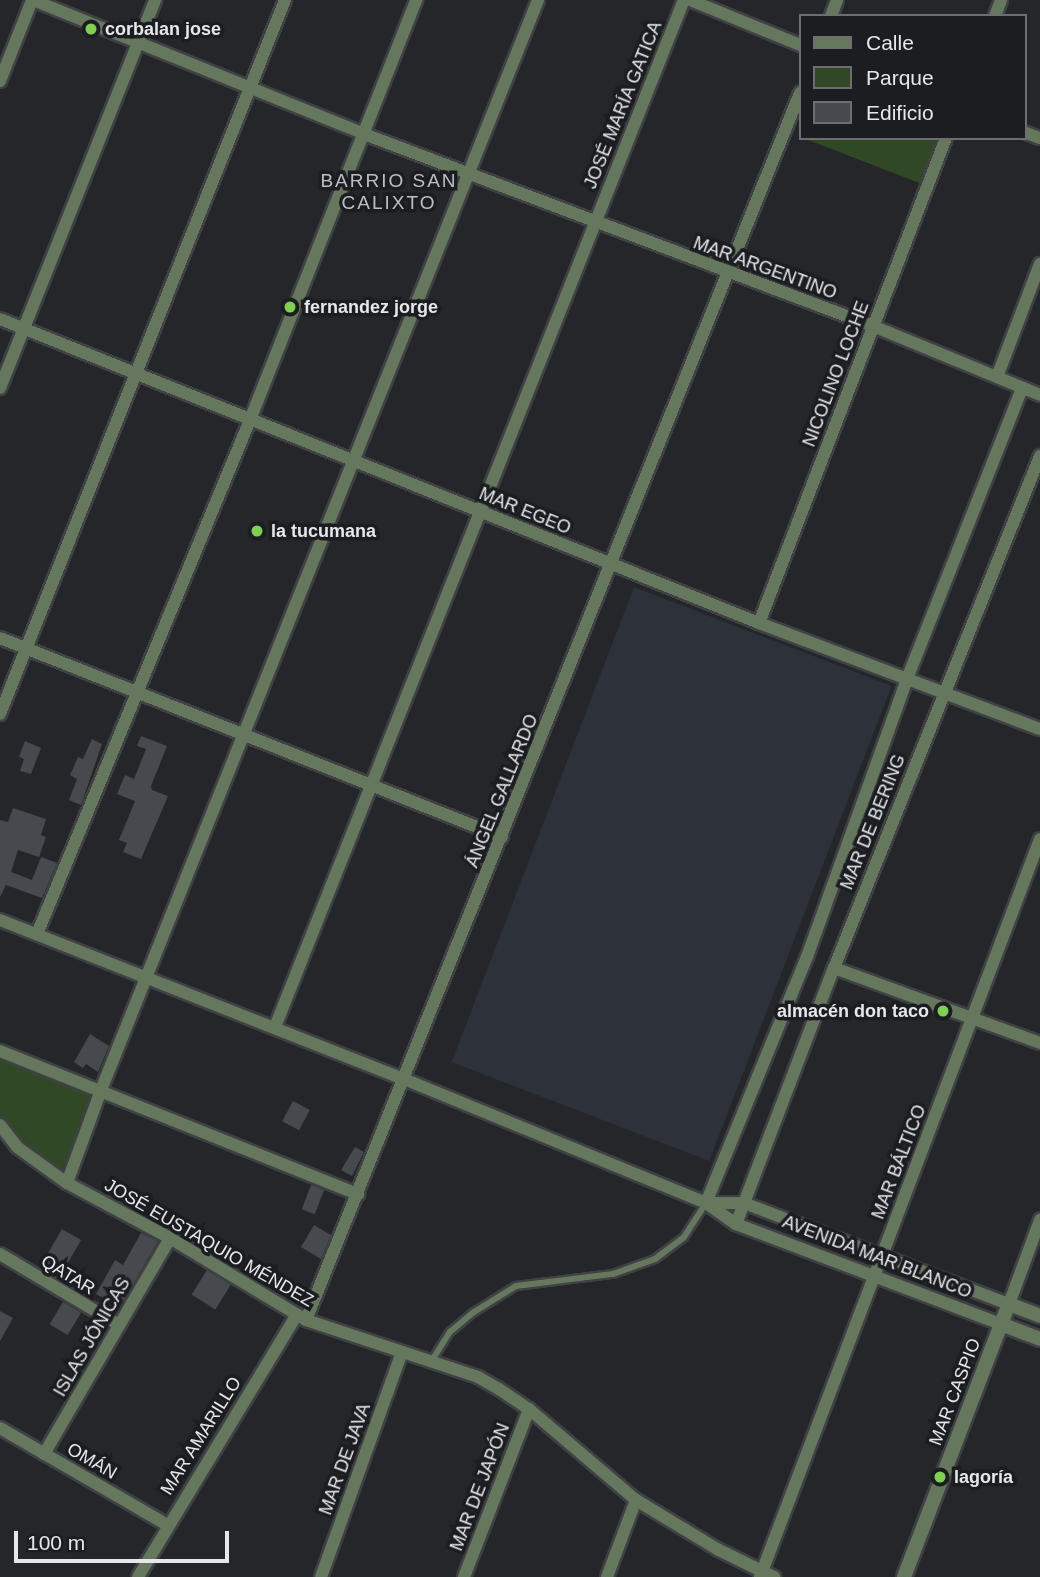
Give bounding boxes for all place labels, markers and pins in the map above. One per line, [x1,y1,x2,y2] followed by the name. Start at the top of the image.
[105,18,221,40] place label: corbalan jose
[83,21,99,37] marker: corbalan jose
[304,296,438,318] place label: fernandez jorge
[282,299,298,315] marker: fernandez jorge
[271,520,376,542] place label: la tucumana
[249,523,265,539] marker: la tucumana
[777,1000,929,1022] place label: almacén don taco
[935,1003,951,1019] marker: almacén don taco
[954,1466,1013,1488] place label: lagoría
[932,1469,948,1485] marker: lagoría

